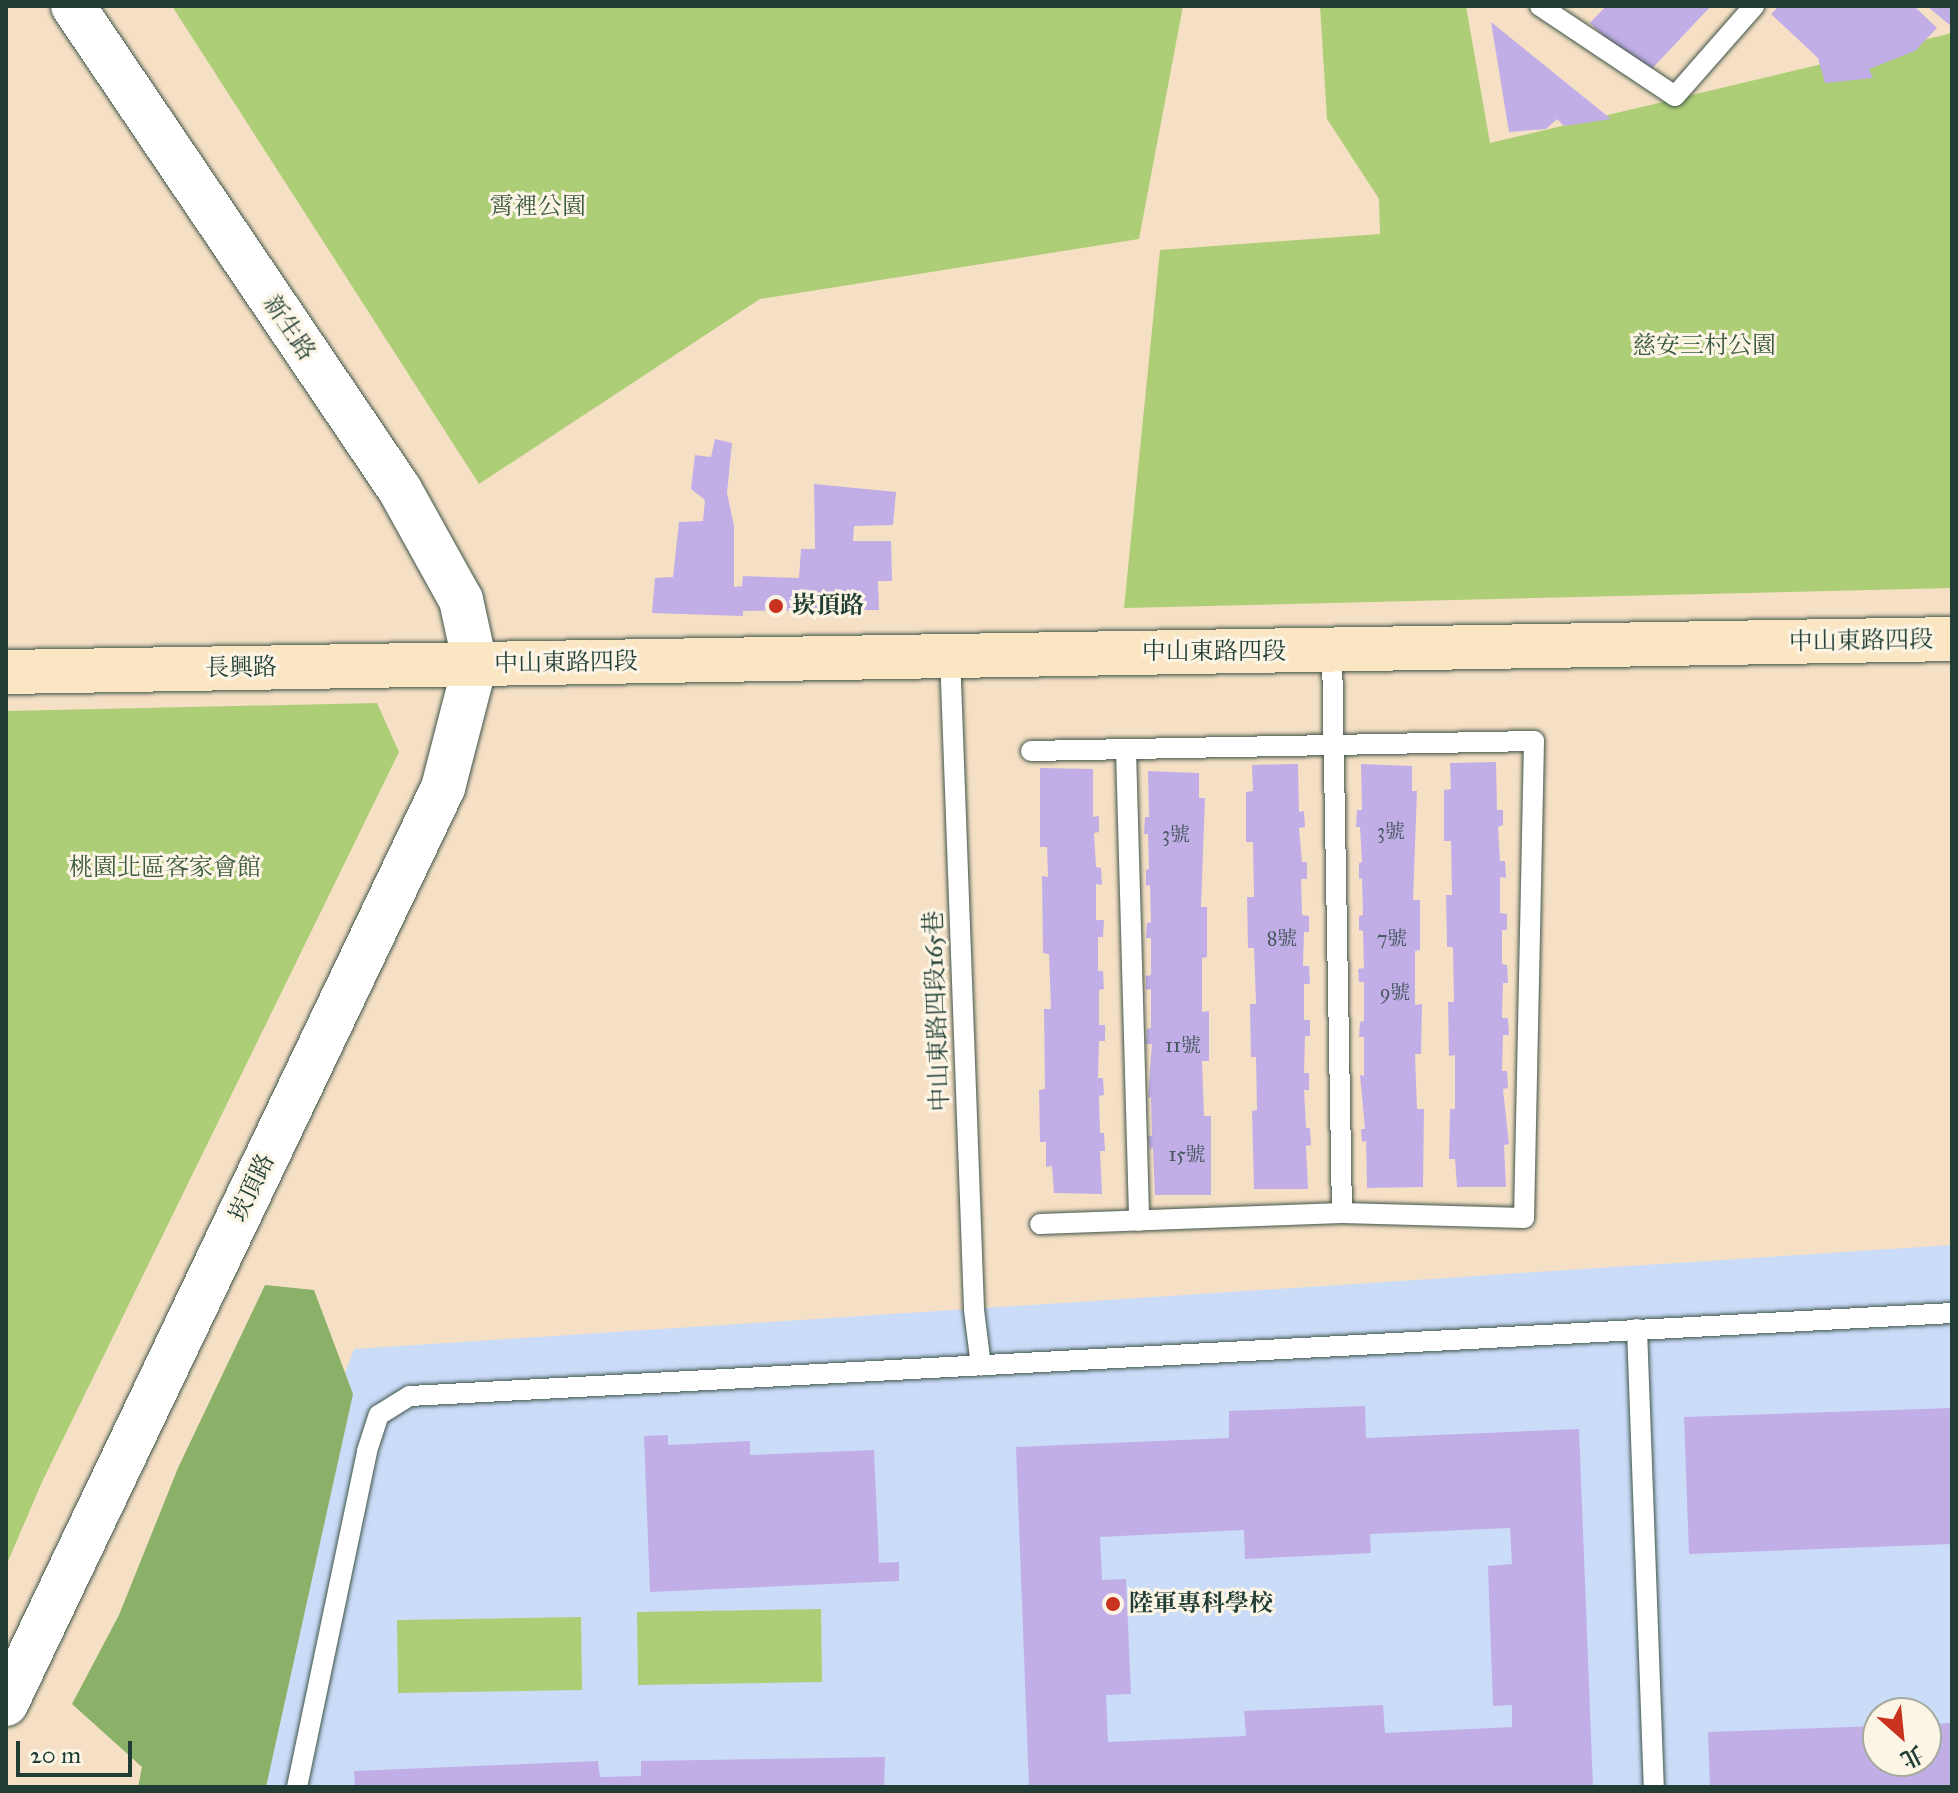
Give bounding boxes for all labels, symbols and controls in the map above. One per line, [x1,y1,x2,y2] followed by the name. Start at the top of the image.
[490,193,586,221] park label: 霄裡公園
[257,290,321,366] street label: 新生路
[1632,332,1776,360] park label: 慈安三村公園
[792,592,864,620] place label: 崁頂路
[767,597,785,615] marker: 崁頂路
[1789,625,1933,657] street label: 中山東路四段
[1142,638,1286,666] street label: 中山東路四段
[494,647,638,679] street label: 中山東路四段
[205,653,277,683] street label: 長興路
[1377,819,1405,843] house number: 3號
[1162,822,1190,846] house number: 3號
[69,854,261,882] park label: 桃園北區客家會館
[919,910,955,1112] street label: 中山東路四段165巷
[1267,926,1297,950] house number: 8號
[1377,926,1407,950] house number: 7號
[1380,980,1410,1004] house number: 9號
[1165,1033,1201,1057] house number: 11號
[1168,1142,1206,1166] house number: 15號
[223,1149,281,1227] street label: 崁頂路
[1129,1590,1273,1618] place label: 陸軍專科學校
[1104,1595,1122,1613] marker: 陸軍專科學校
[1862,1697,1942,1777] north arrow
[20,1725,136,1775] scale bar
[30,1740,81,1770] text: 20 m
[1896,1740,1928,1774] text: 北

